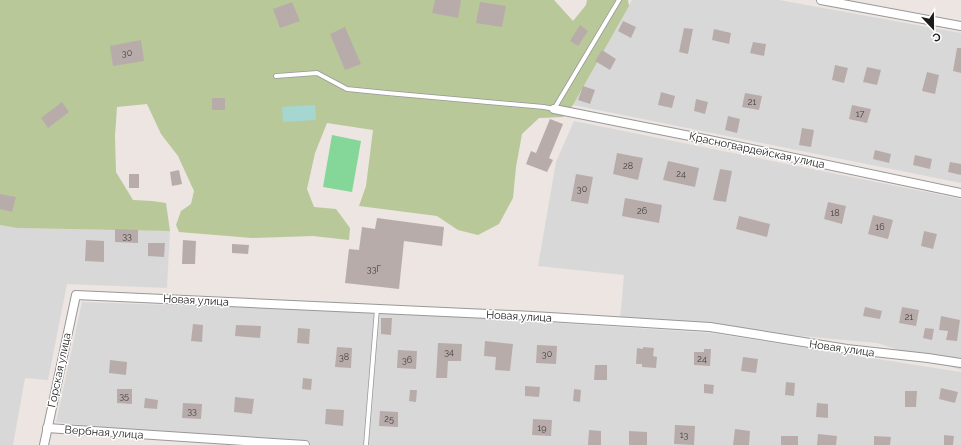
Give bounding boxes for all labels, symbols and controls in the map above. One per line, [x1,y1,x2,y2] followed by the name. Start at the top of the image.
[913,8,953,48] north arrow
[930,29,942,44] text: С
[122,48,133,58] house number: 30
[748,97,756,107] house number: 21
[856,109,864,119] house number: 17
[688,130,826,171] street label: Красногвардейская улица
[623,161,633,171] house number: 28
[676,169,686,179] house number: 24
[577,184,588,194] house number: 30
[637,206,648,216] house number: 26
[830,208,840,218] house number: 18
[875,222,885,232] house number: 16
[122,231,132,241] house number: 33
[367,264,381,274] house number: 33Г
[163,292,229,309] street label: Новая улица
[486,308,552,325] street label: Новая улица
[905,312,913,322] house number: 21
[45,332,74,409] street label: Горская улица
[808,337,875,360] street label: Новая улица
[444,347,454,357] house number: 34
[542,349,553,359] house number: 30
[339,352,349,362] house number: 38
[697,354,707,364] house number: 24
[402,355,413,365] house number: 36
[119,391,129,401] house number: 35
[187,406,197,416] house number: 33
[384,414,394,424] house number: 25
[64,423,144,442] street label: Вербная улица
[537,423,547,433] house number: 19
[680,430,689,440] house number: 13

